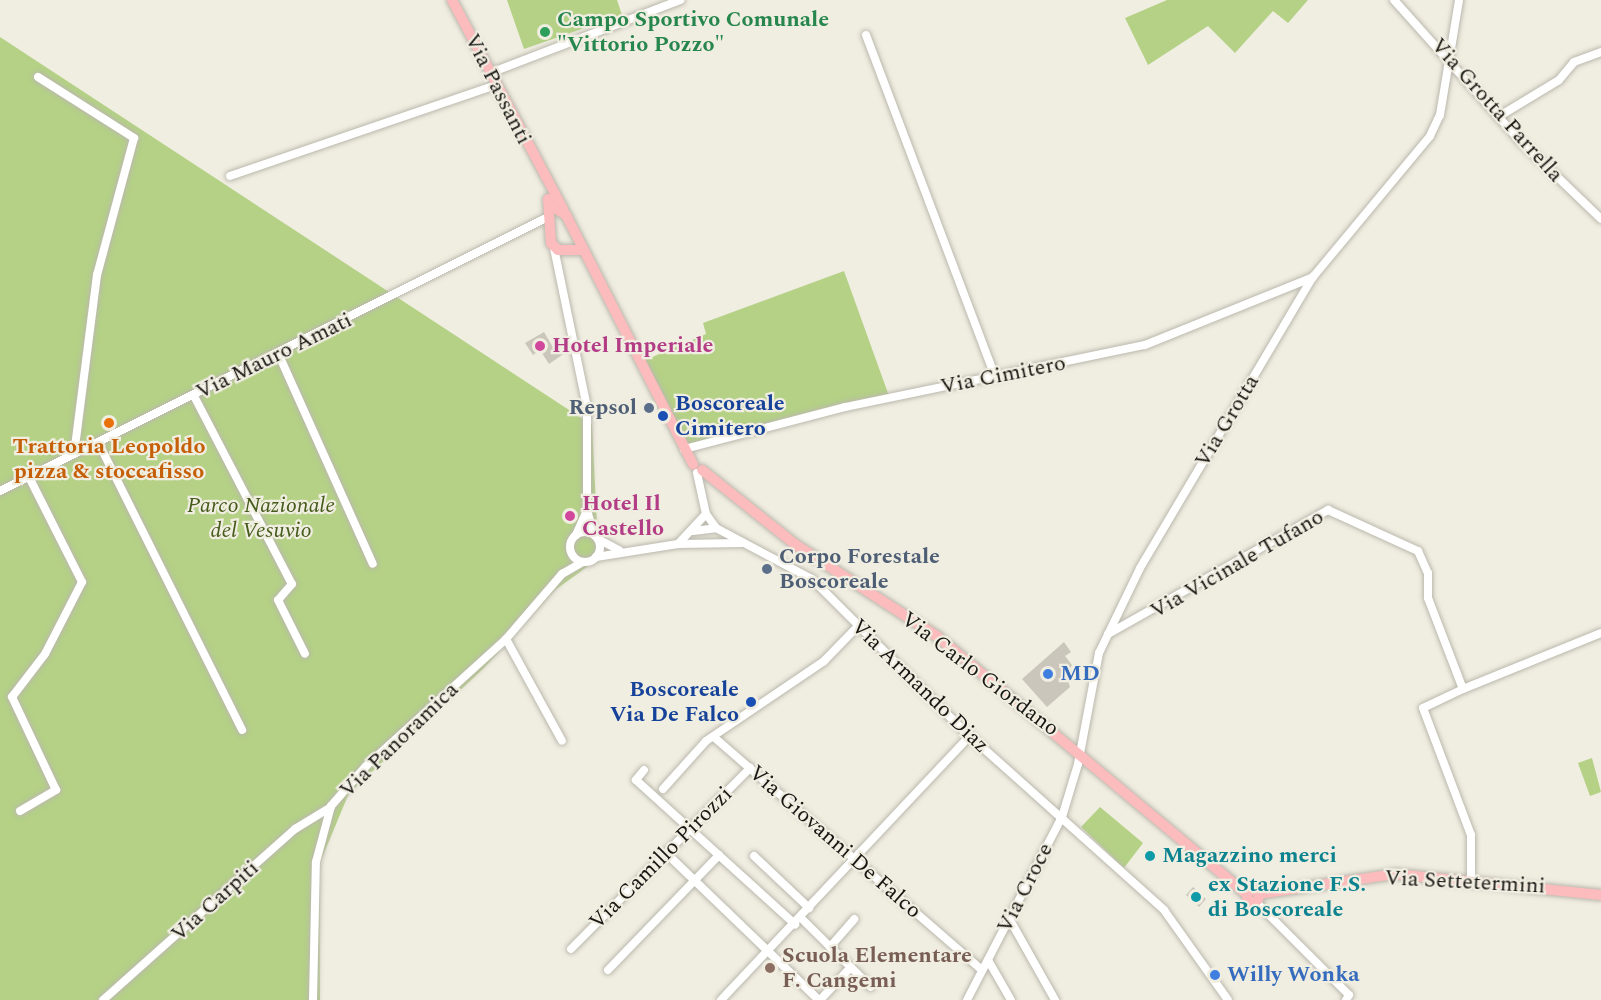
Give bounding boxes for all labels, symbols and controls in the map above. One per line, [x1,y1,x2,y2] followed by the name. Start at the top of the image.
[557,6,829,57] place label: Campo Sportivo Comunale "Vittorio Pozzo"
[538,25,552,39] marker: Campo Sportivo Comunale "Vittorio Pozzo"
[459,29,537,149] street label: Via Passanti
[1425,32,1569,188] street label: Via Grotta Parrella
[192,307,356,405] street label: Via Mauro Amati
[552,333,714,359] place label: Hotel Imperiale
[533,339,547,353] marker: Hotel Imperiale
[938,350,1068,400] street label: Via Cimitero
[1189,370,1265,472] street label: Via Grotta
[675,390,785,442] place label: Boscoreale Cimitero
[568,395,637,421] place label: Repsol
[642,401,656,415] marker: Repsol
[656,409,670,423] marker: Boscoreale Cimitero
[102,416,116,430] marker: Trattoria Leopoldo pizza & stoccafisso
[13,433,205,484] place label: Trattoria Leopoldo pizza & stoccafisso
[582,490,664,542] place label: Hotel Il Castello
[187,492,335,544] park label: Parco Nazionale del Vesuvio
[1146,504,1328,624] street label: Via Vicinale Tufano
[563,509,577,523] marker: Hotel Il Castello
[779,543,940,594] place label: Corpo Forestale Boscoreale
[760,562,774,576] marker: Corpo Forestale Boscoreale
[896,606,1064,742] street label: Via Carlo Giordano
[845,613,995,759] street label: Via Armando Diaz
[1060,661,1100,687] place label: MD
[1041,667,1055,681] marker: MD
[610,676,739,728] place label: Boscoreale Via De Falco
[334,677,464,803] street label: Via Panoramica
[744,695,758,709] marker: Boscoreale Via De Falco
[743,760,927,924] street label: Via Giovanni De Falco
[584,781,738,935] street label: Via Camillo Pirozzi
[991,839,1059,937] street label: Via Croce
[1162,843,1337,869] place label: Magazzino merci
[1143,849,1157,863] marker: Magazzino merci
[166,855,264,947] street label: Via Carpiti
[1384,865,1546,899] street label: Via Settetermini
[1208,871,1366,922] place label: ex Stazione F.S. di Boscoreale
[1189,890,1203,904] marker: ex Stazione F.S. di Boscoreale
[782,942,972,993] place label: Scuola Elementare F. Cangemi
[763,961,777,975] marker: Scuola Elementare F. Cangemi
[1227,962,1360,988] place label: Willy Wonka
[1208,968,1222,982] marker: Willy Wonka

